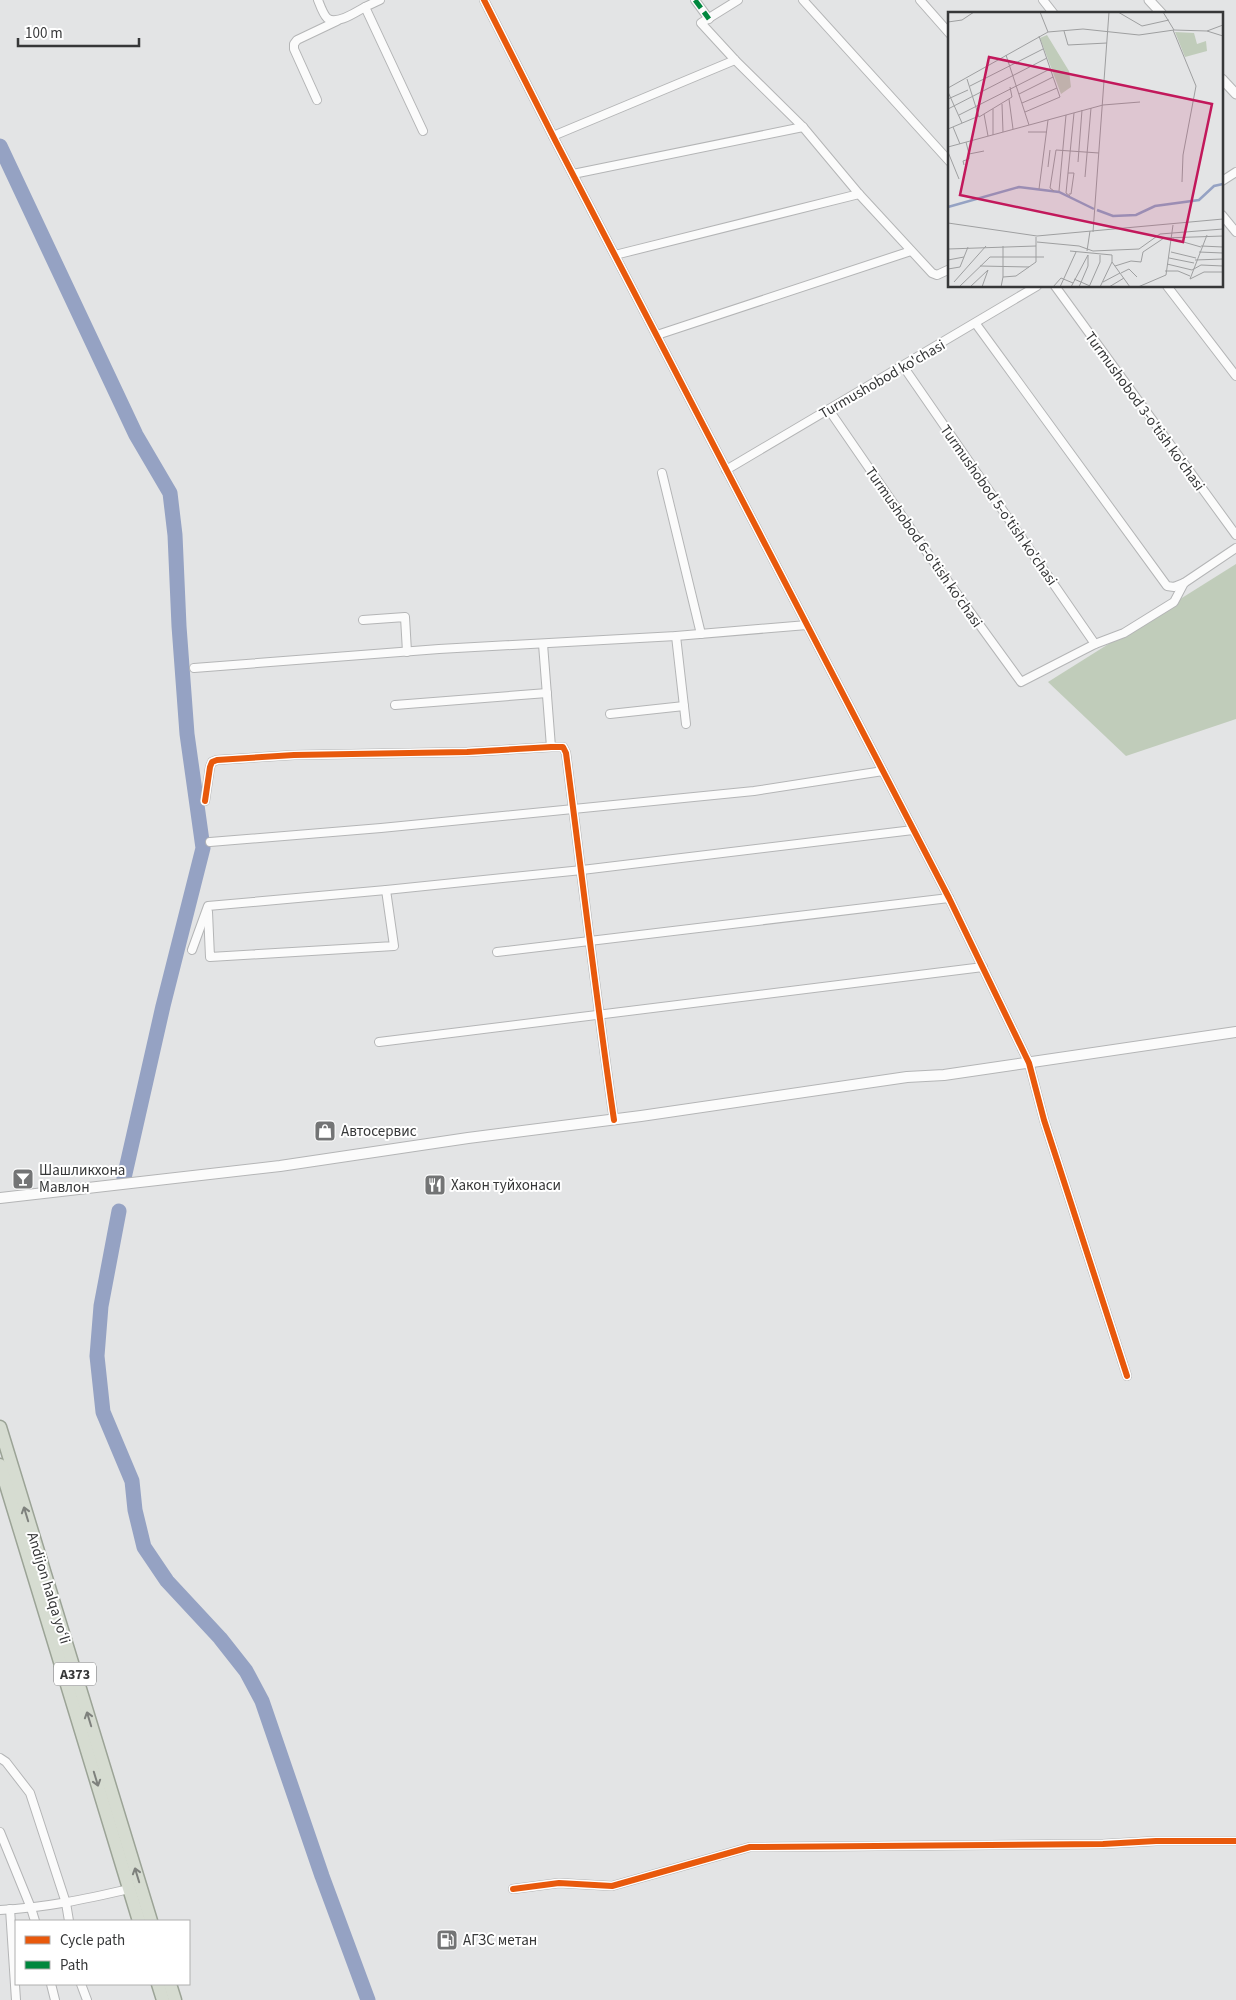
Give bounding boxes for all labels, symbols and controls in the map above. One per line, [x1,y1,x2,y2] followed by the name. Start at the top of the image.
[948,12,1224,288] inset map
[18,15,139,47] scale bar
[25,23,63,44] text: 100 m
[1080,327,1210,495] street label: Turmushobod 3-o'tish ko'chasi
[815,335,949,424] street label: Turmushobod ko'chasi
[935,421,1062,590] street label: Turmushobod 5-o'tish ko'chasi
[860,463,987,632] street label: Turmushobod 6-o'tish ko'chasi
[313,1119,337,1143] shop icon: Автосервис
[341,1121,417,1142] place label: Автосервис
[39,1160,125,1198] place label: Шашликхона Мавлон
[11,1167,35,1191] bar icon: Шашликхона Мавлон
[423,1173,447,1197] restaurant icon: Хакон туйхонаси
[451,1175,561,1196] place label: Хакон туйхонаси
[21,1506,31,1522] one-way arrow
[22,1530,76,1647] street label: Andijon halqa yo‘li
[54,1662,96,1686] road number: A373
[84,1712,94,1728] one-way arrow
[91,1771,101,1787] one-way arrow
[131,1867,141,1883] one-way arrow
[15,1920,190,1985] legend
[435,1928,459,1952] fuel station icon: АГЗС метан
[60,1930,125,1951] text: Cycle path
[463,1930,537,1951] place label: АГЗС метан
[60,1955,88,1976] text: Path

